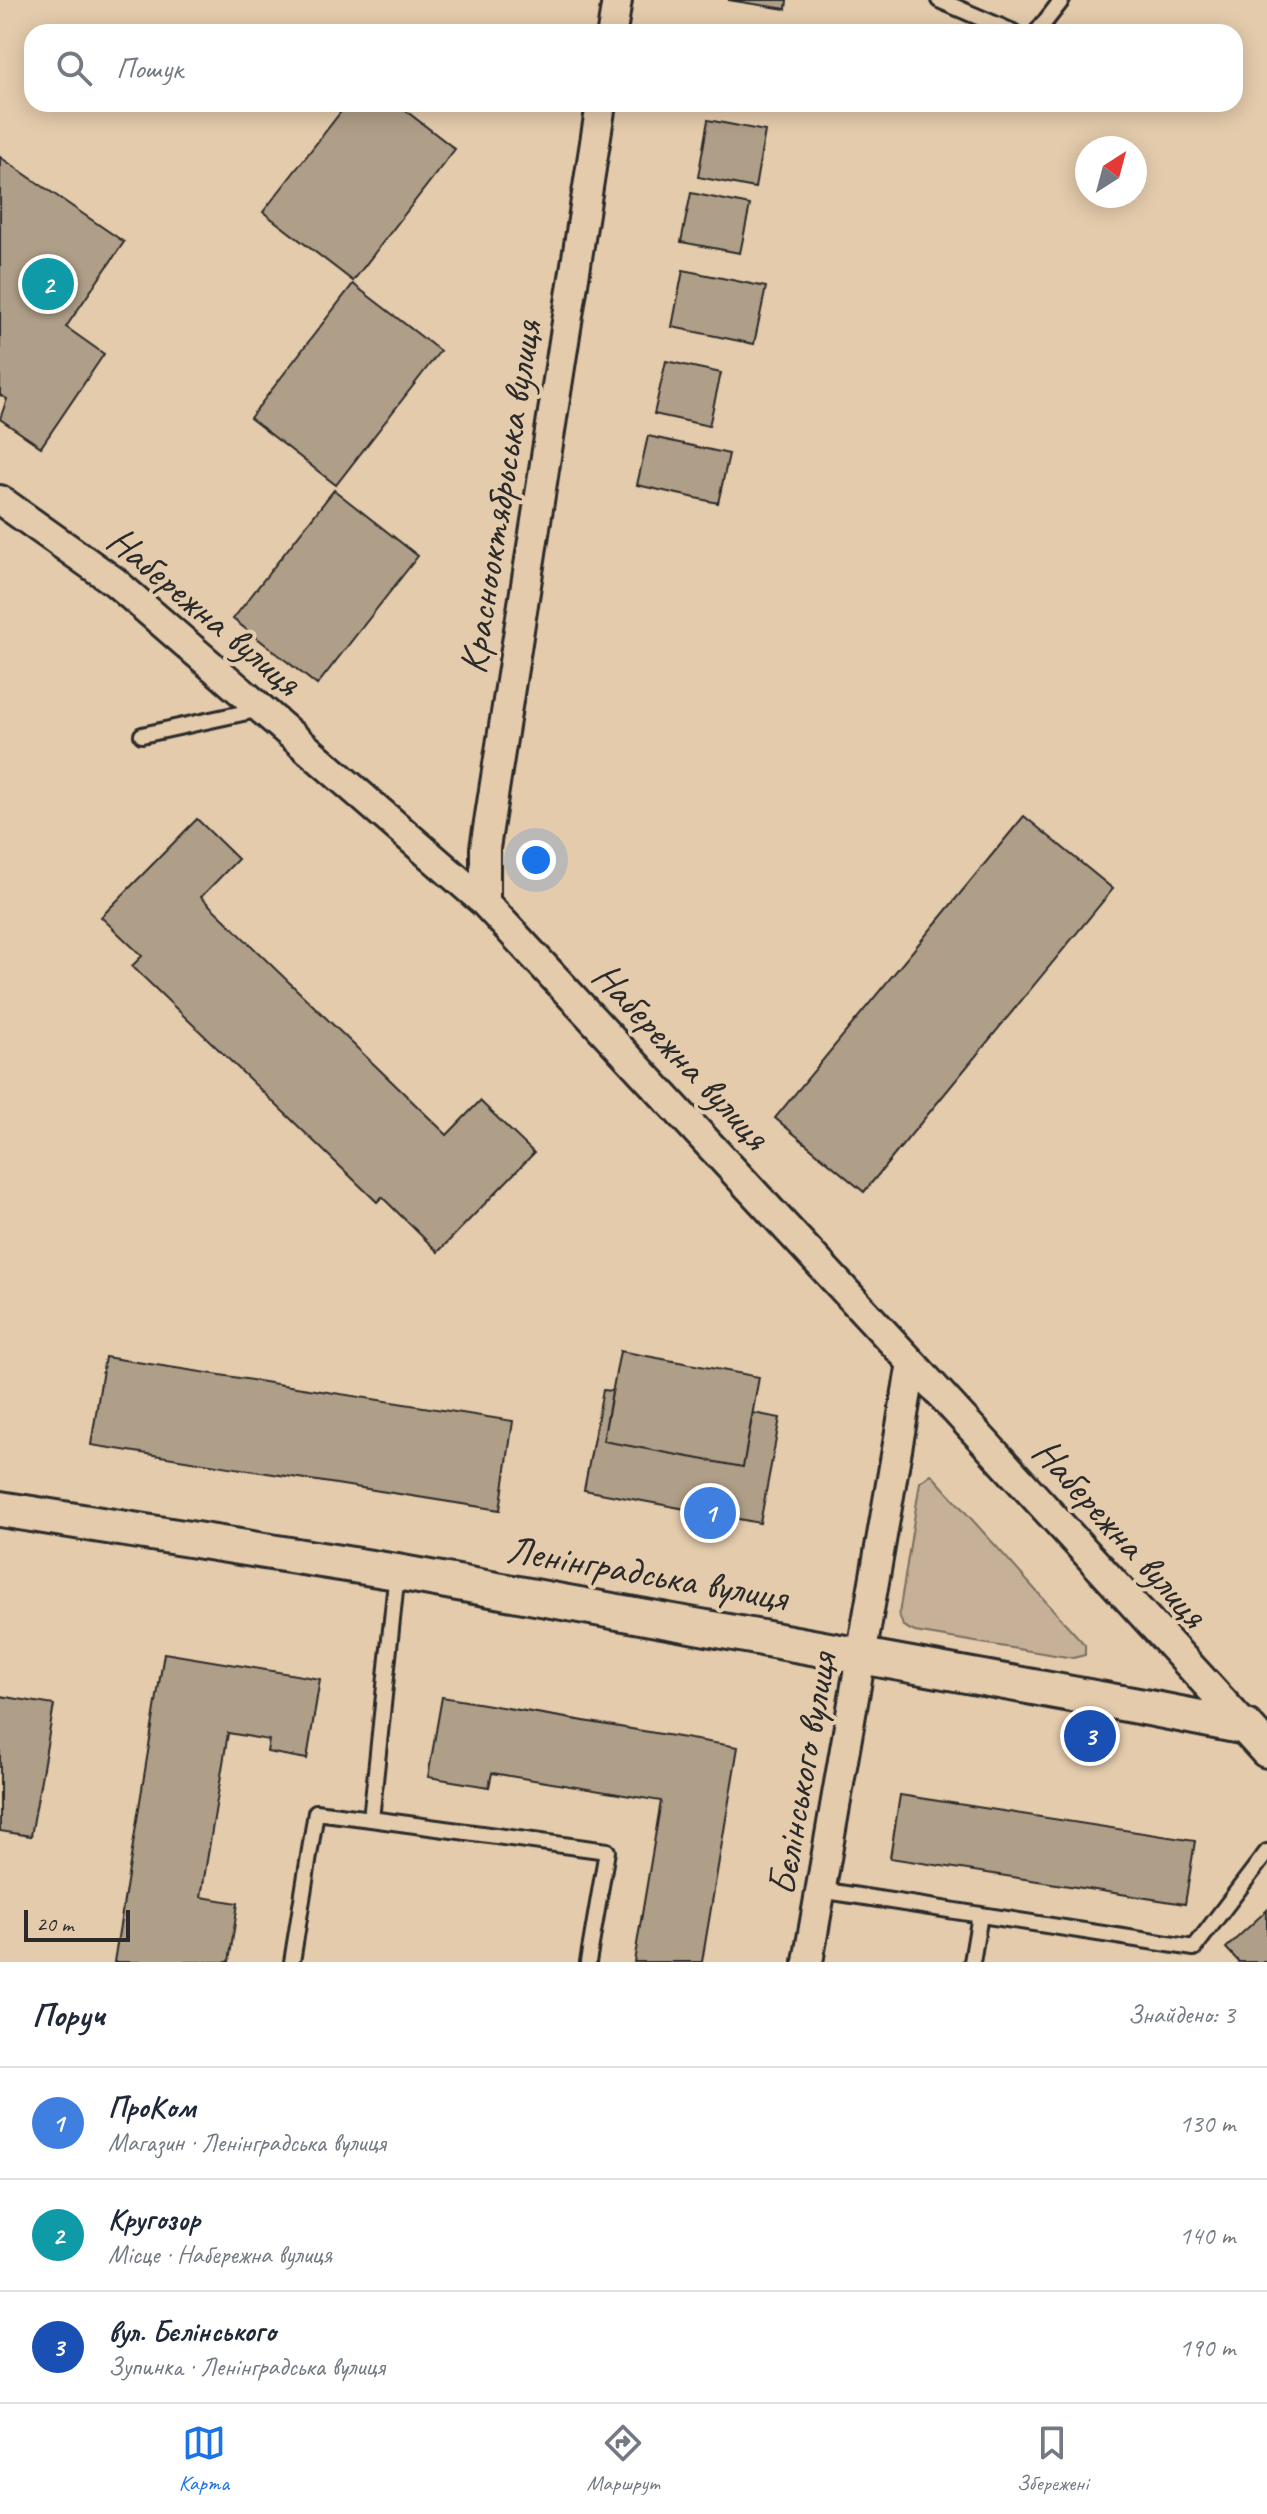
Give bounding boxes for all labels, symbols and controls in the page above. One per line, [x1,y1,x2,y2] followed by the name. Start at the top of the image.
[24,24,1243,112] search box
[52,46,96,90] icon: search
[116,49,183,87] text: Пошук
[1075,136,1147,208] north arrow
[22,254,74,314] pin: 2
[447,316,553,677] street label: Краснооктябрьська вулиця
[97,515,313,708] street label: Набережна вулиця
[516,840,556,880] your location
[582,951,782,1161] street label: Набережна вулиця
[1022,1427,1220,1639] street label: Набережна вулиця
[684,1483,736,1543] pin: 1
[503,1524,793,1623] street label: Ленінградська вулиця
[756,1647,848,1899] street label: Бєлінського вулиця
[1064,1706,1116,1766] pin: 3
[24,1906,130,1942] scale bar
[36,1910,73,1938] text: 20 m
[32,1993,105,2036] text: Поруч
[1128,1998,1235,2031] text: Знайдено: 3
[108,2088,196,2126] text: ПроКом
[52,2107,64,2140] text: 1
[1179,2107,1235,2140] text: 130 m
[108,2126,386,2159] text: Магазин · Ленінградська вулиця
[108,2200,200,2238] text: Кругозор
[52,2219,64,2252] text: 2
[1179,2219,1235,2252] text: 140 m
[108,2238,332,2271] text: Місце · Набережна вулиця
[108,2312,276,2350] text: вул. Бєлінського
[52,2331,64,2364] text: 3
[1179,2331,1235,2364] text: 190 m
[108,2350,384,2383] text: Зупинка · Ленінградська вулиця
[179,2421,229,2497] tab: Карта
[587,2421,659,2497] tab: Маршрут
[1017,2421,1088,2497] tab: Збережені

